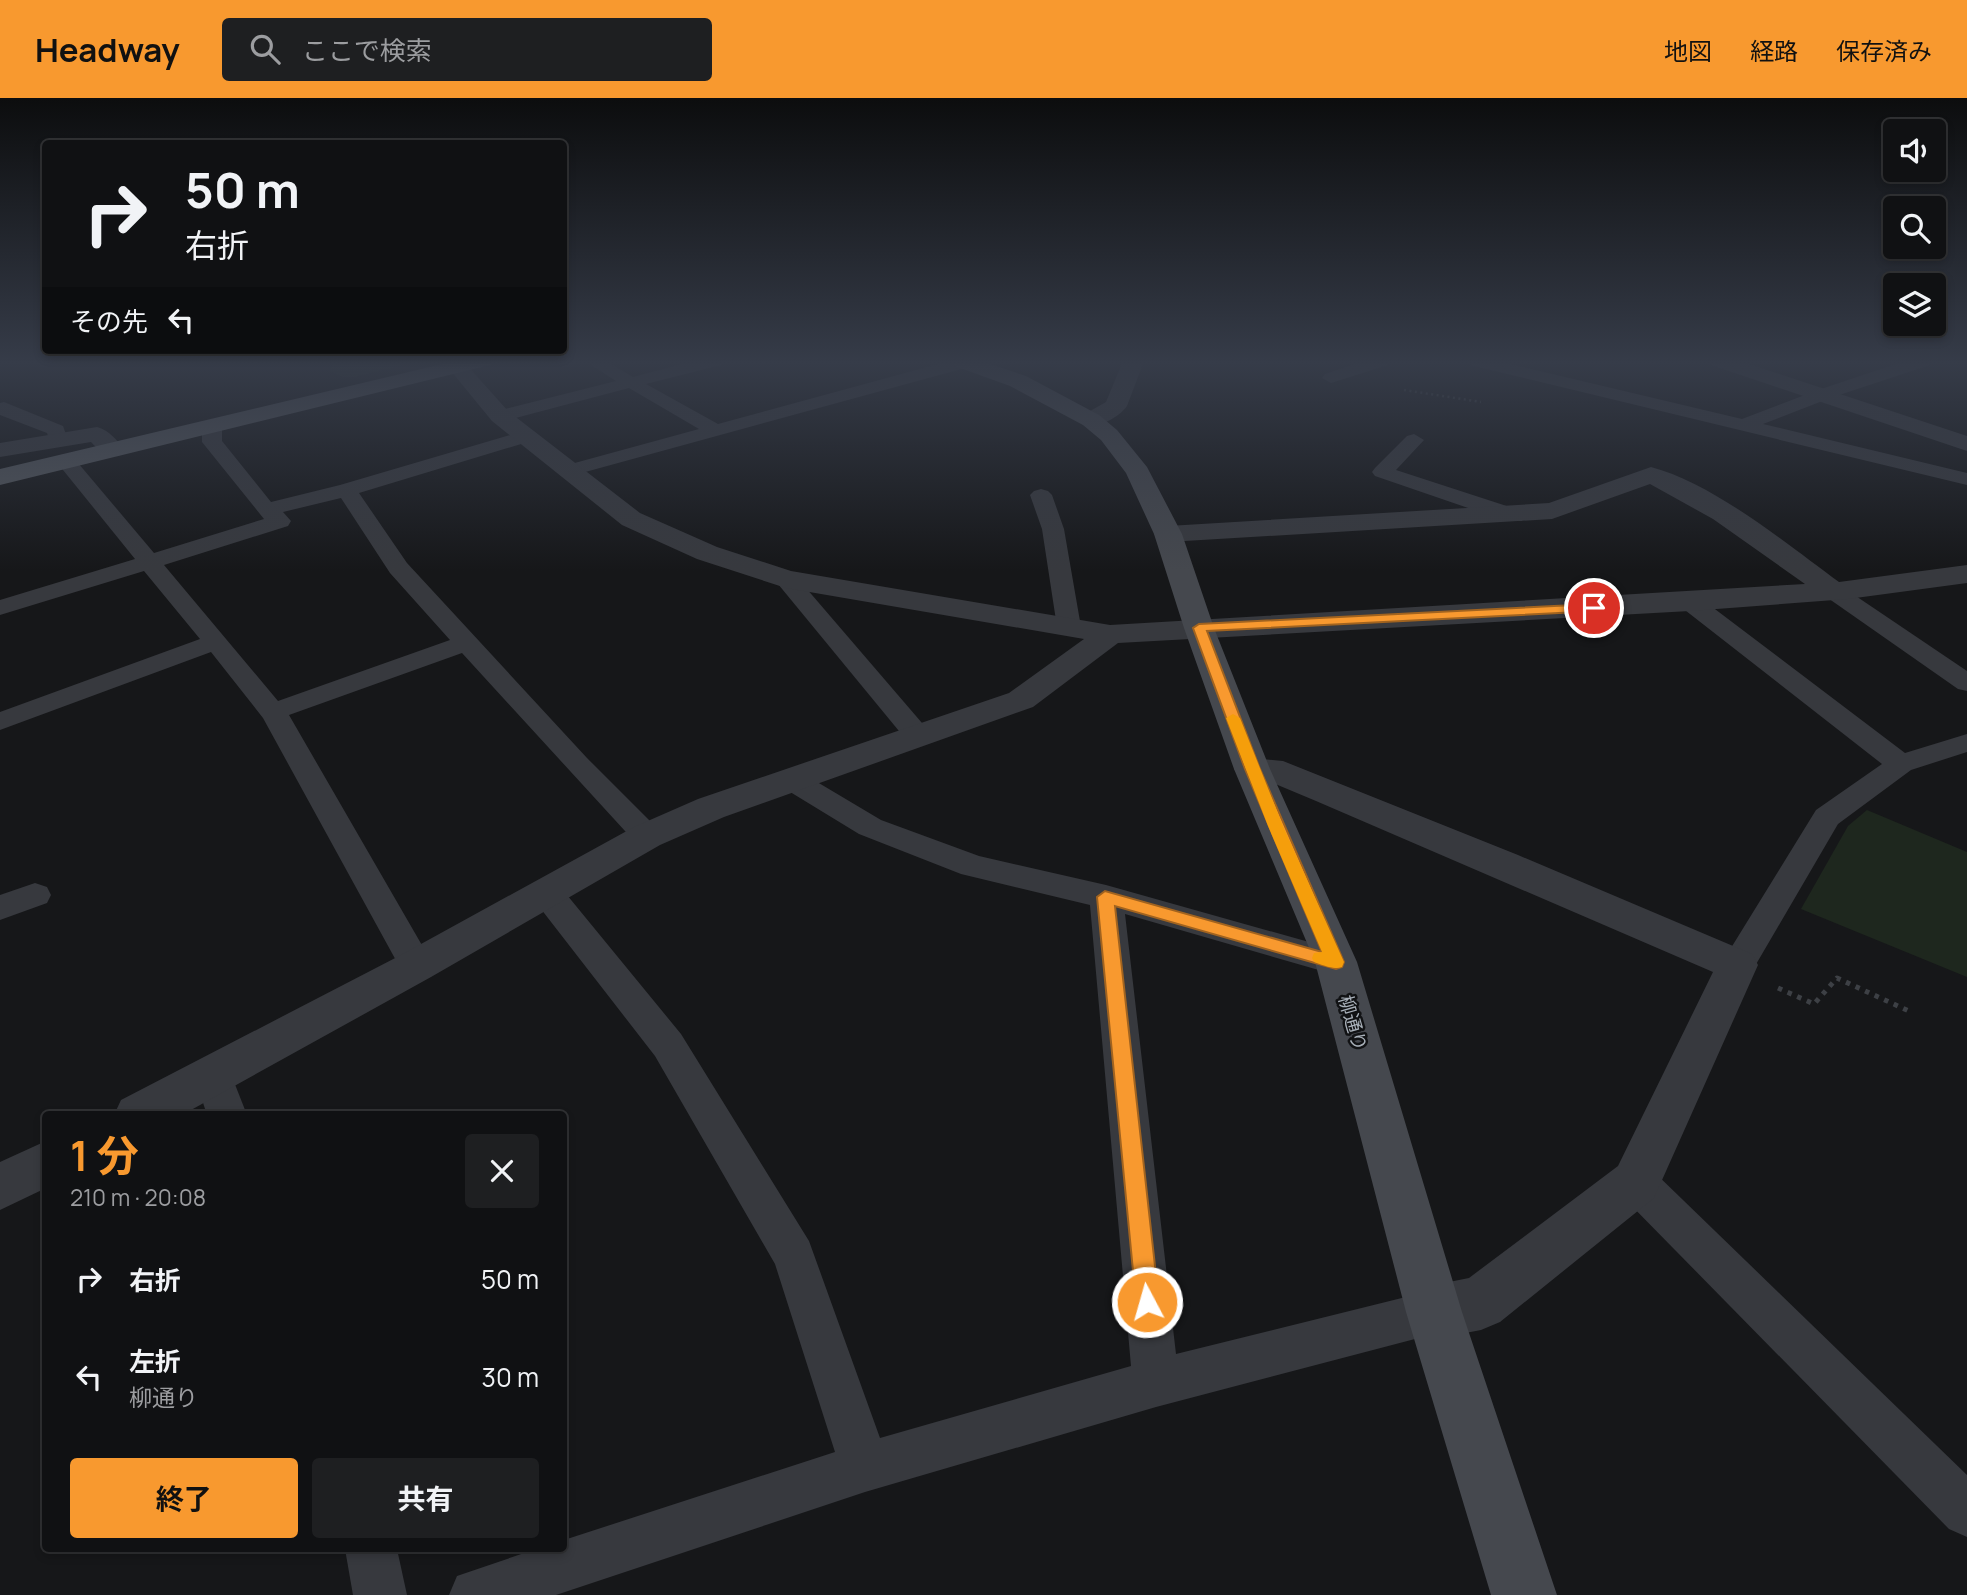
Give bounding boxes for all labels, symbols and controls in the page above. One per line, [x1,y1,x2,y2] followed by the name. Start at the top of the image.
[222,18,712,81] search box
[35,27,180,72] text: Headway
[246,30,284,68] icon: search
[302,32,432,68] text: ここで検索
[1664,34,1712,67] text: 地図
[1750,34,1798,67] text: 経路
[1836,34,1932,67] text: 保存済み
[1883,119,1946,336] map controls
[1883,119,1946,182] button: sound
[185,156,300,223] text: 50 m
[70,168,161,259] icon: right
[1883,196,1946,259] button: search
[185,223,249,267] text: 右折
[1883,273,1946,336] button: layers
[162,301,200,339] icon: left
[70,303,148,339] text: その先
[1564,578,1624,638] pin
[1575,589,1613,627] icon: arrive
[1333,992,1373,1054] street label: 柳通り
[70,1126,139,1184] text: 1 分
[465,1134,539,1208] button: close
[70,1181,206,1213] text: 210 m · 20:08
[70,1260,108,1298] icon: right
[481,1261,539,1297] text: 50 m
[129,1262,181,1298] text: 右折
[1110,1265,1184,1339] position arrow
[129,1343,181,1379] text: 左折
[70,1358,108,1396] icon: left
[482,1359,539,1395] text: 30 m
[129,1381,198,1413] text: 柳通り
[70,1458,298,1538] button: 終了
[312,1458,539,1538] button: 共有

